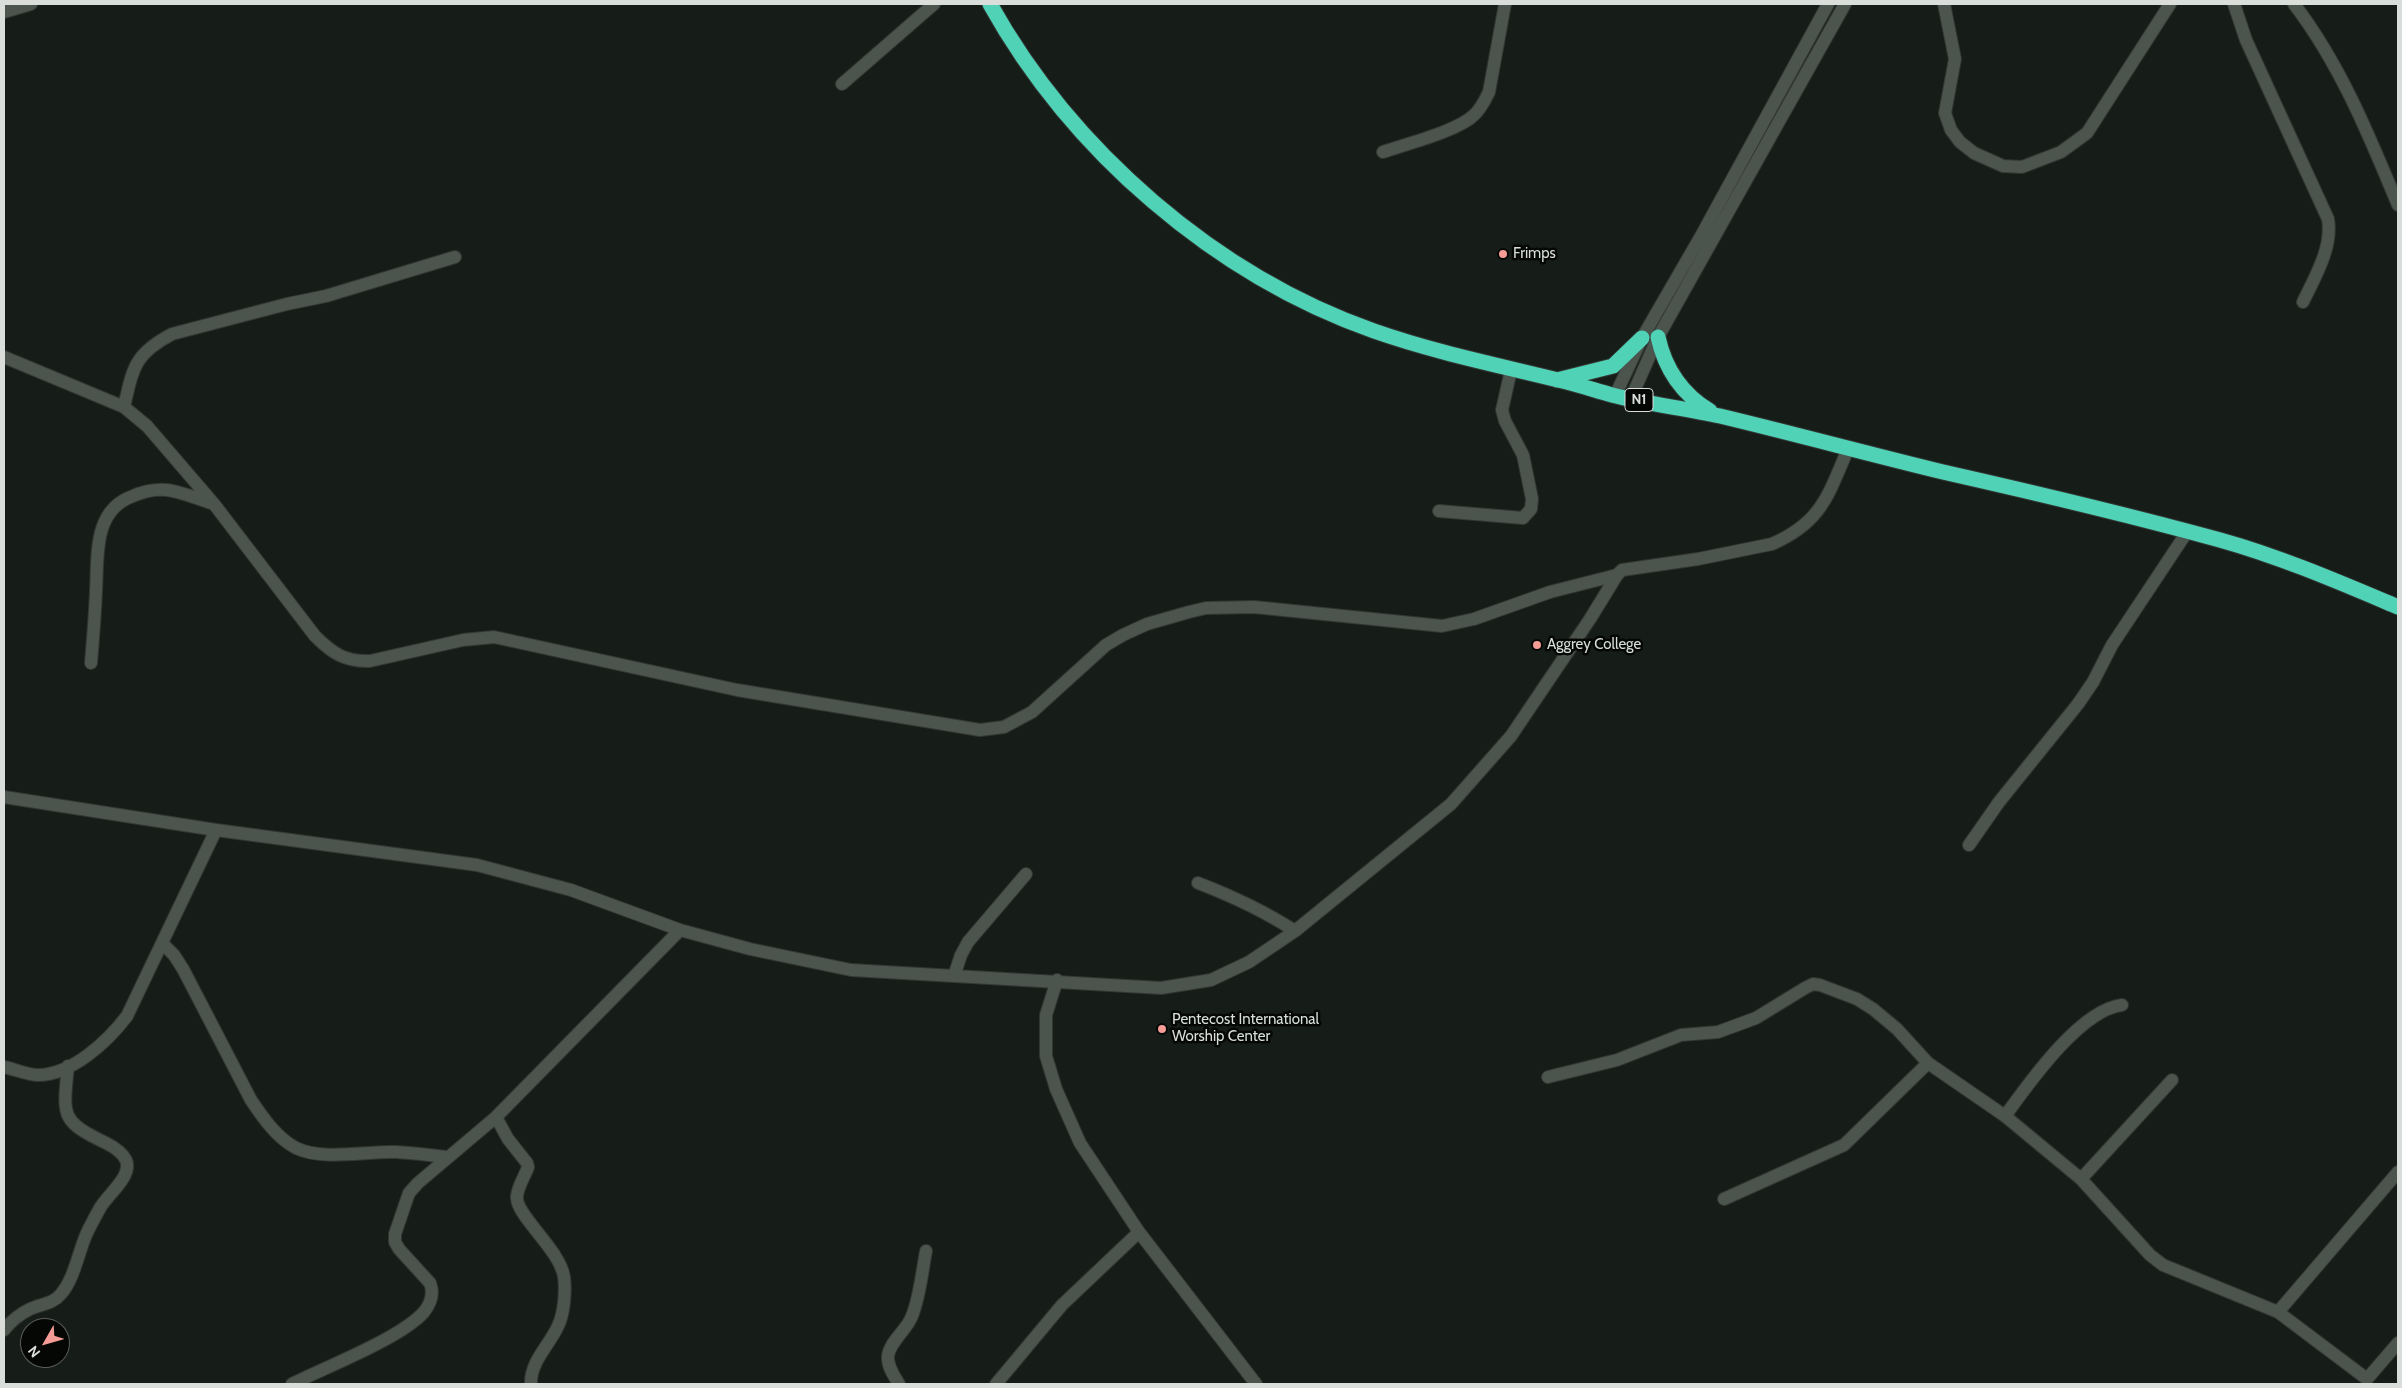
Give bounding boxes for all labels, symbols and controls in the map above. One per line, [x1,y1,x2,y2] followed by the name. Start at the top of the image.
[1513,245,1556,263] place label: Frimps
[1497,248,1509,260] marker: Frimps
[1625,388,1653,412] road number: N1
[1547,636,1641,654] place label: Aggrey College
[1531,639,1543,651] marker: Aggrey College
[1172,1011,1319,1046] place label: Pentecost International Worship Center
[1156,1023,1168,1035] marker: Pentecost International Worship Center
[20,1318,70,1368] north arrow
[24,1342,44,1361] text: N

